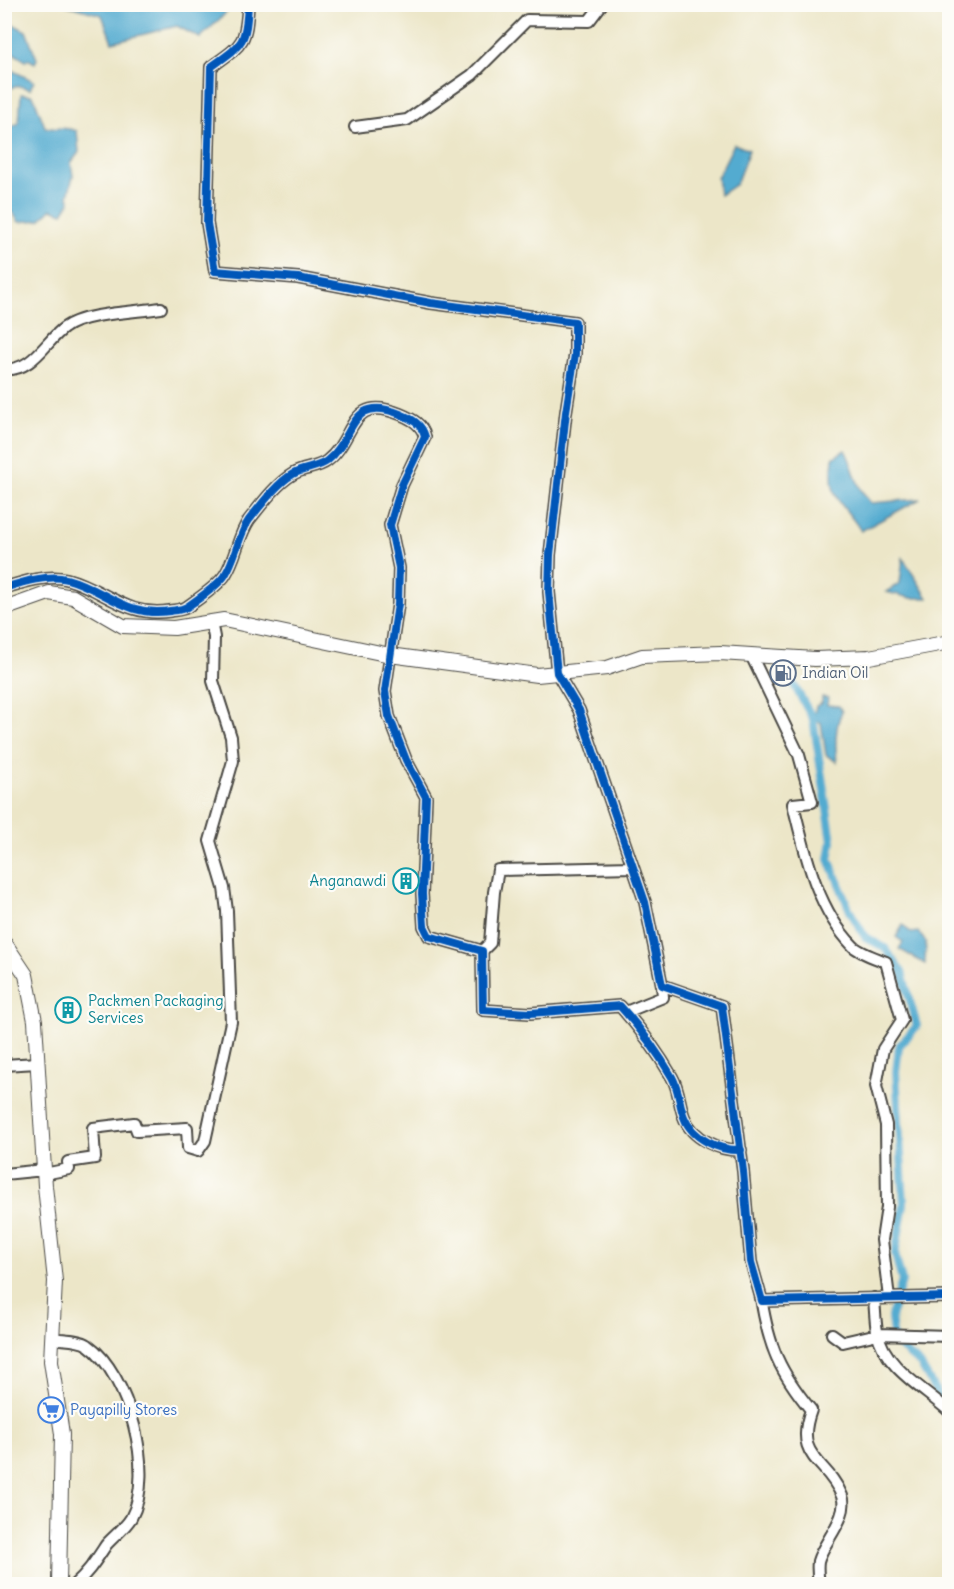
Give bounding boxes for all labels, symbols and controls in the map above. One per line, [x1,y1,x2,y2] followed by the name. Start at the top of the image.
[768,658,798,688] fuel station icon: Indian Oil
[802,663,868,682] place label: Indian Oil
[391,866,421,896] building icon: Anganawdi
[310,871,386,890] place label: Anganawdi
[88,991,224,1027] place label: Packmen Packaging Services
[53,995,83,1025] building icon: Packmen Packaging Services
[36,1395,66,1425] supermarket icon: Payapilly Stores
[70,1400,177,1419] place label: Payapilly Stores

